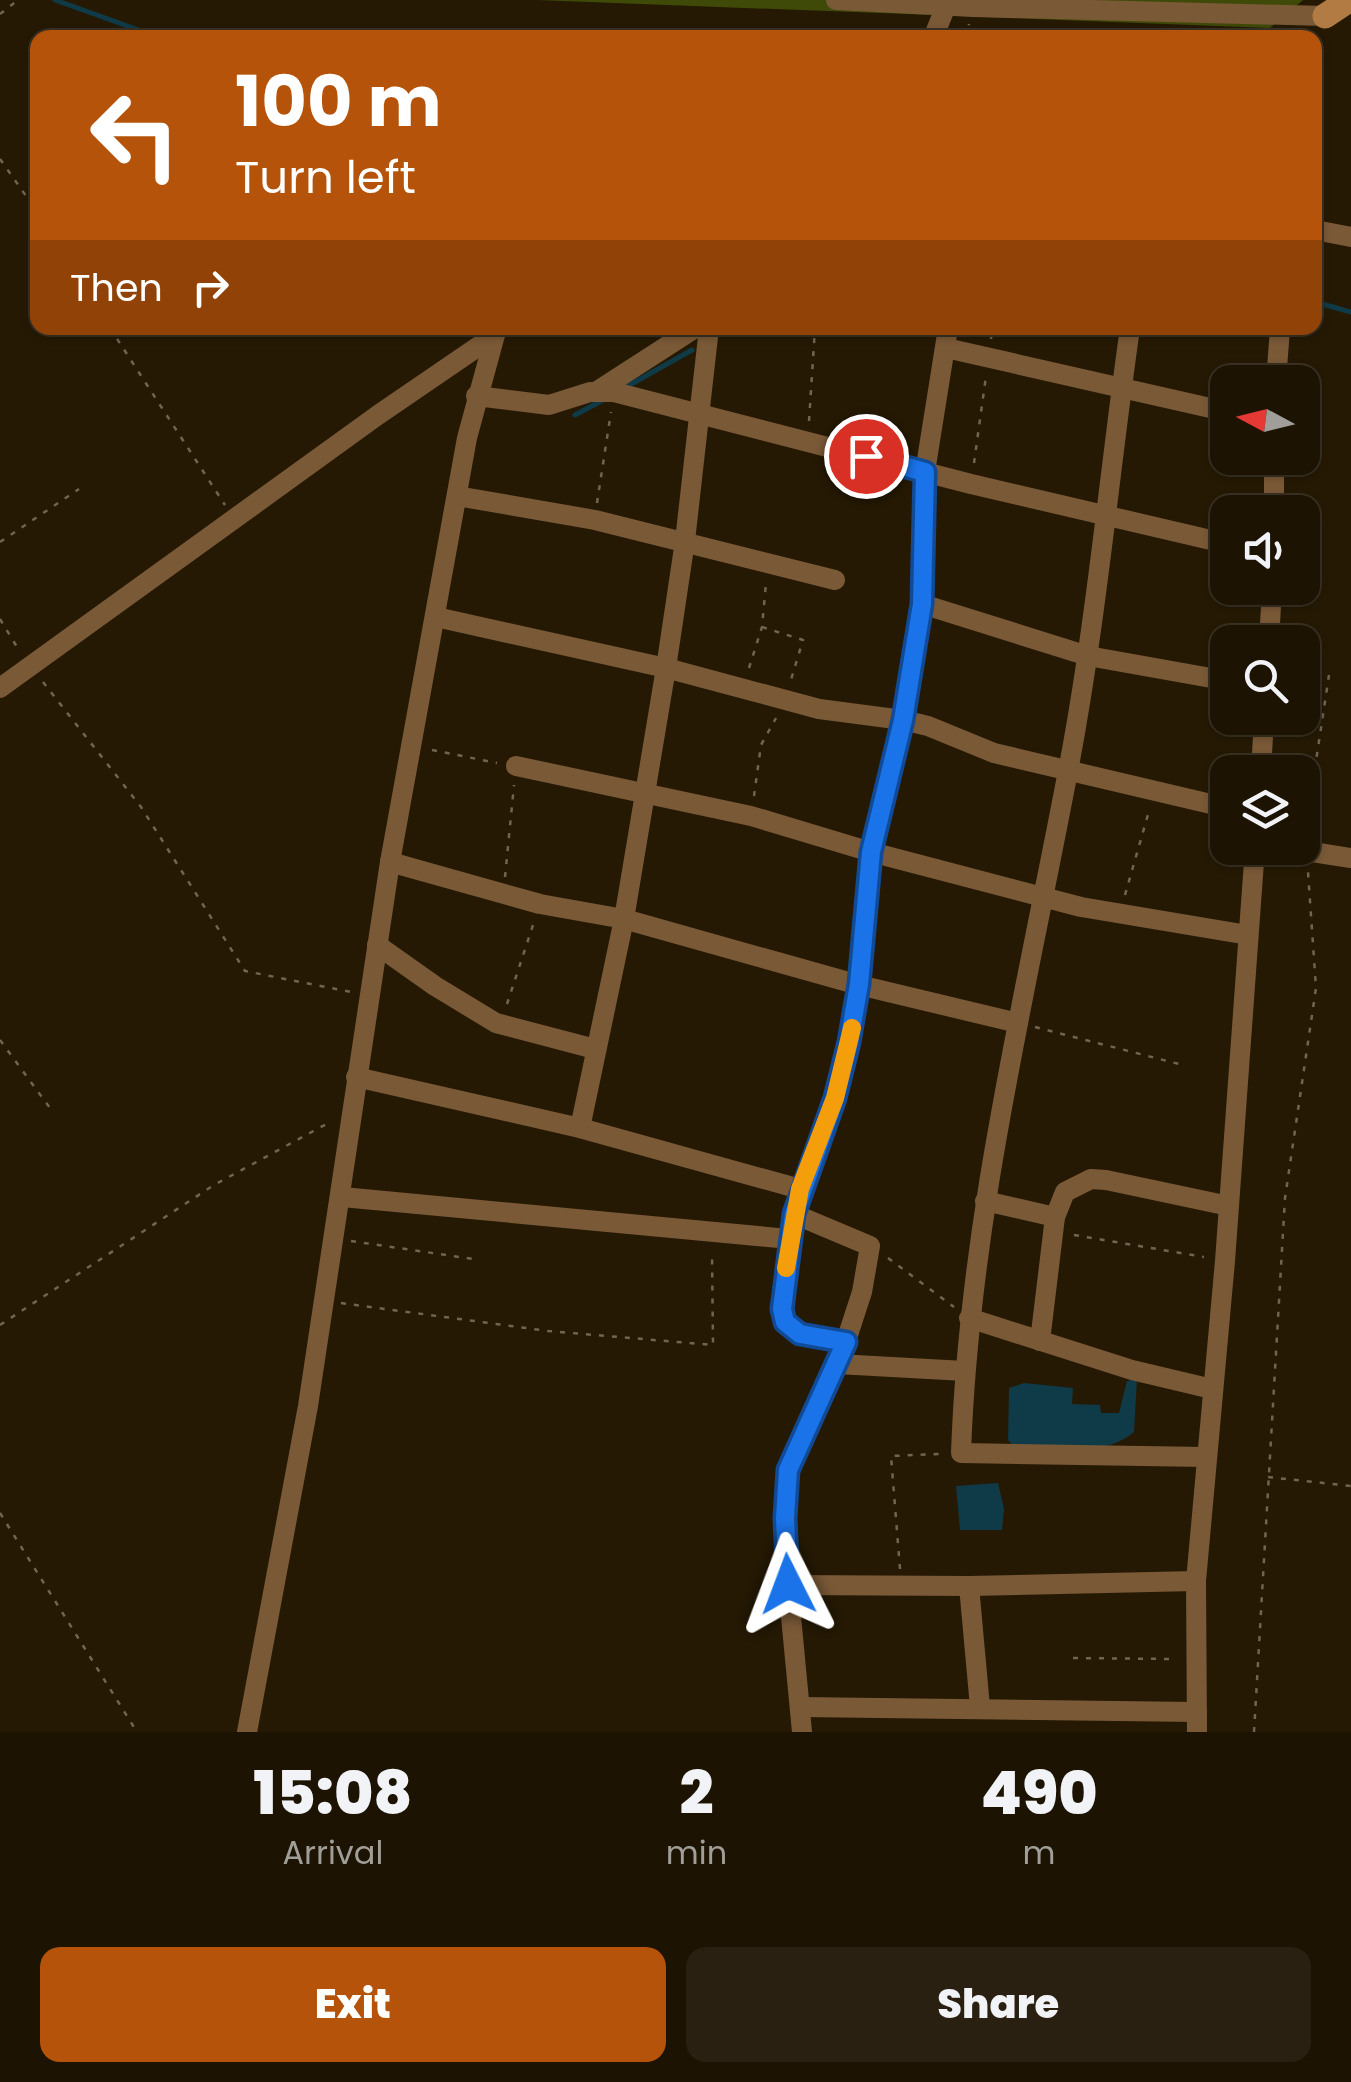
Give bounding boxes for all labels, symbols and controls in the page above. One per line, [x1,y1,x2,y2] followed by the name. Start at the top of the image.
[235,52,442,151] text: 100 m
[70,70,200,200] icon: left
[235,146,416,209] text: Turn left
[183,260,238,315] icon: right
[70,261,163,314] text: Then
[1210,365,1320,475] north arrow
[1210,365,1320,865] map controls
[824,414,909,499] pin
[839,429,894,484] icon: arrive
[1210,495,1320,605] button: sound
[1210,625,1320,735] button: search
[1210,755,1320,865] button: layers
[736,1532,840,1636] position arrow
[253,1751,413,1835] text: 15:08
[679,1751,714,1835] text: 2
[980,1751,1098,1835] text: 490
[283,1830,383,1875] text: Arrival
[666,1830,727,1875] text: min
[1023,1830,1056,1875] text: m
[40,1947,666,2062] button: Exit
[686,1947,1311,2062] button: Share

